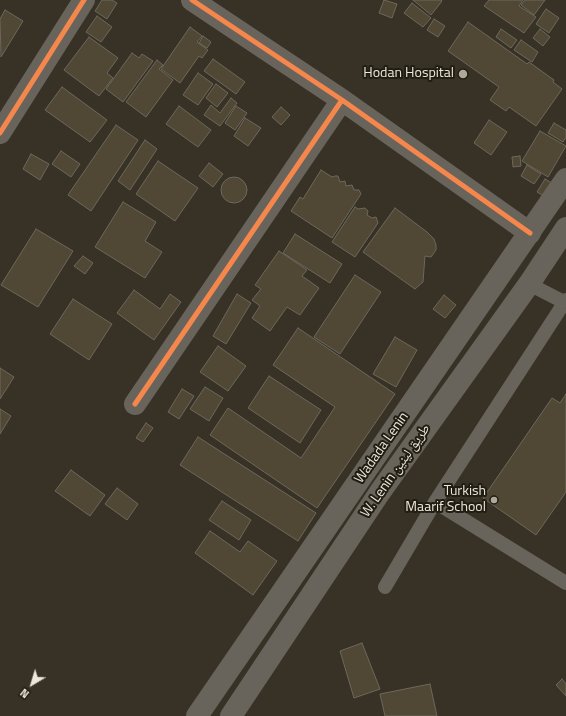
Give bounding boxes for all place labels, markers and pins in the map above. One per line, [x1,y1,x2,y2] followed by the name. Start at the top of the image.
[363,66,454,82] place label: Hodan Hospital
[457,68,469,80] marker: Hodan Hospital
[405,484,486,516] place label: Turkish Maarif School
[489,495,499,505] marker: Turkish Maarif School

